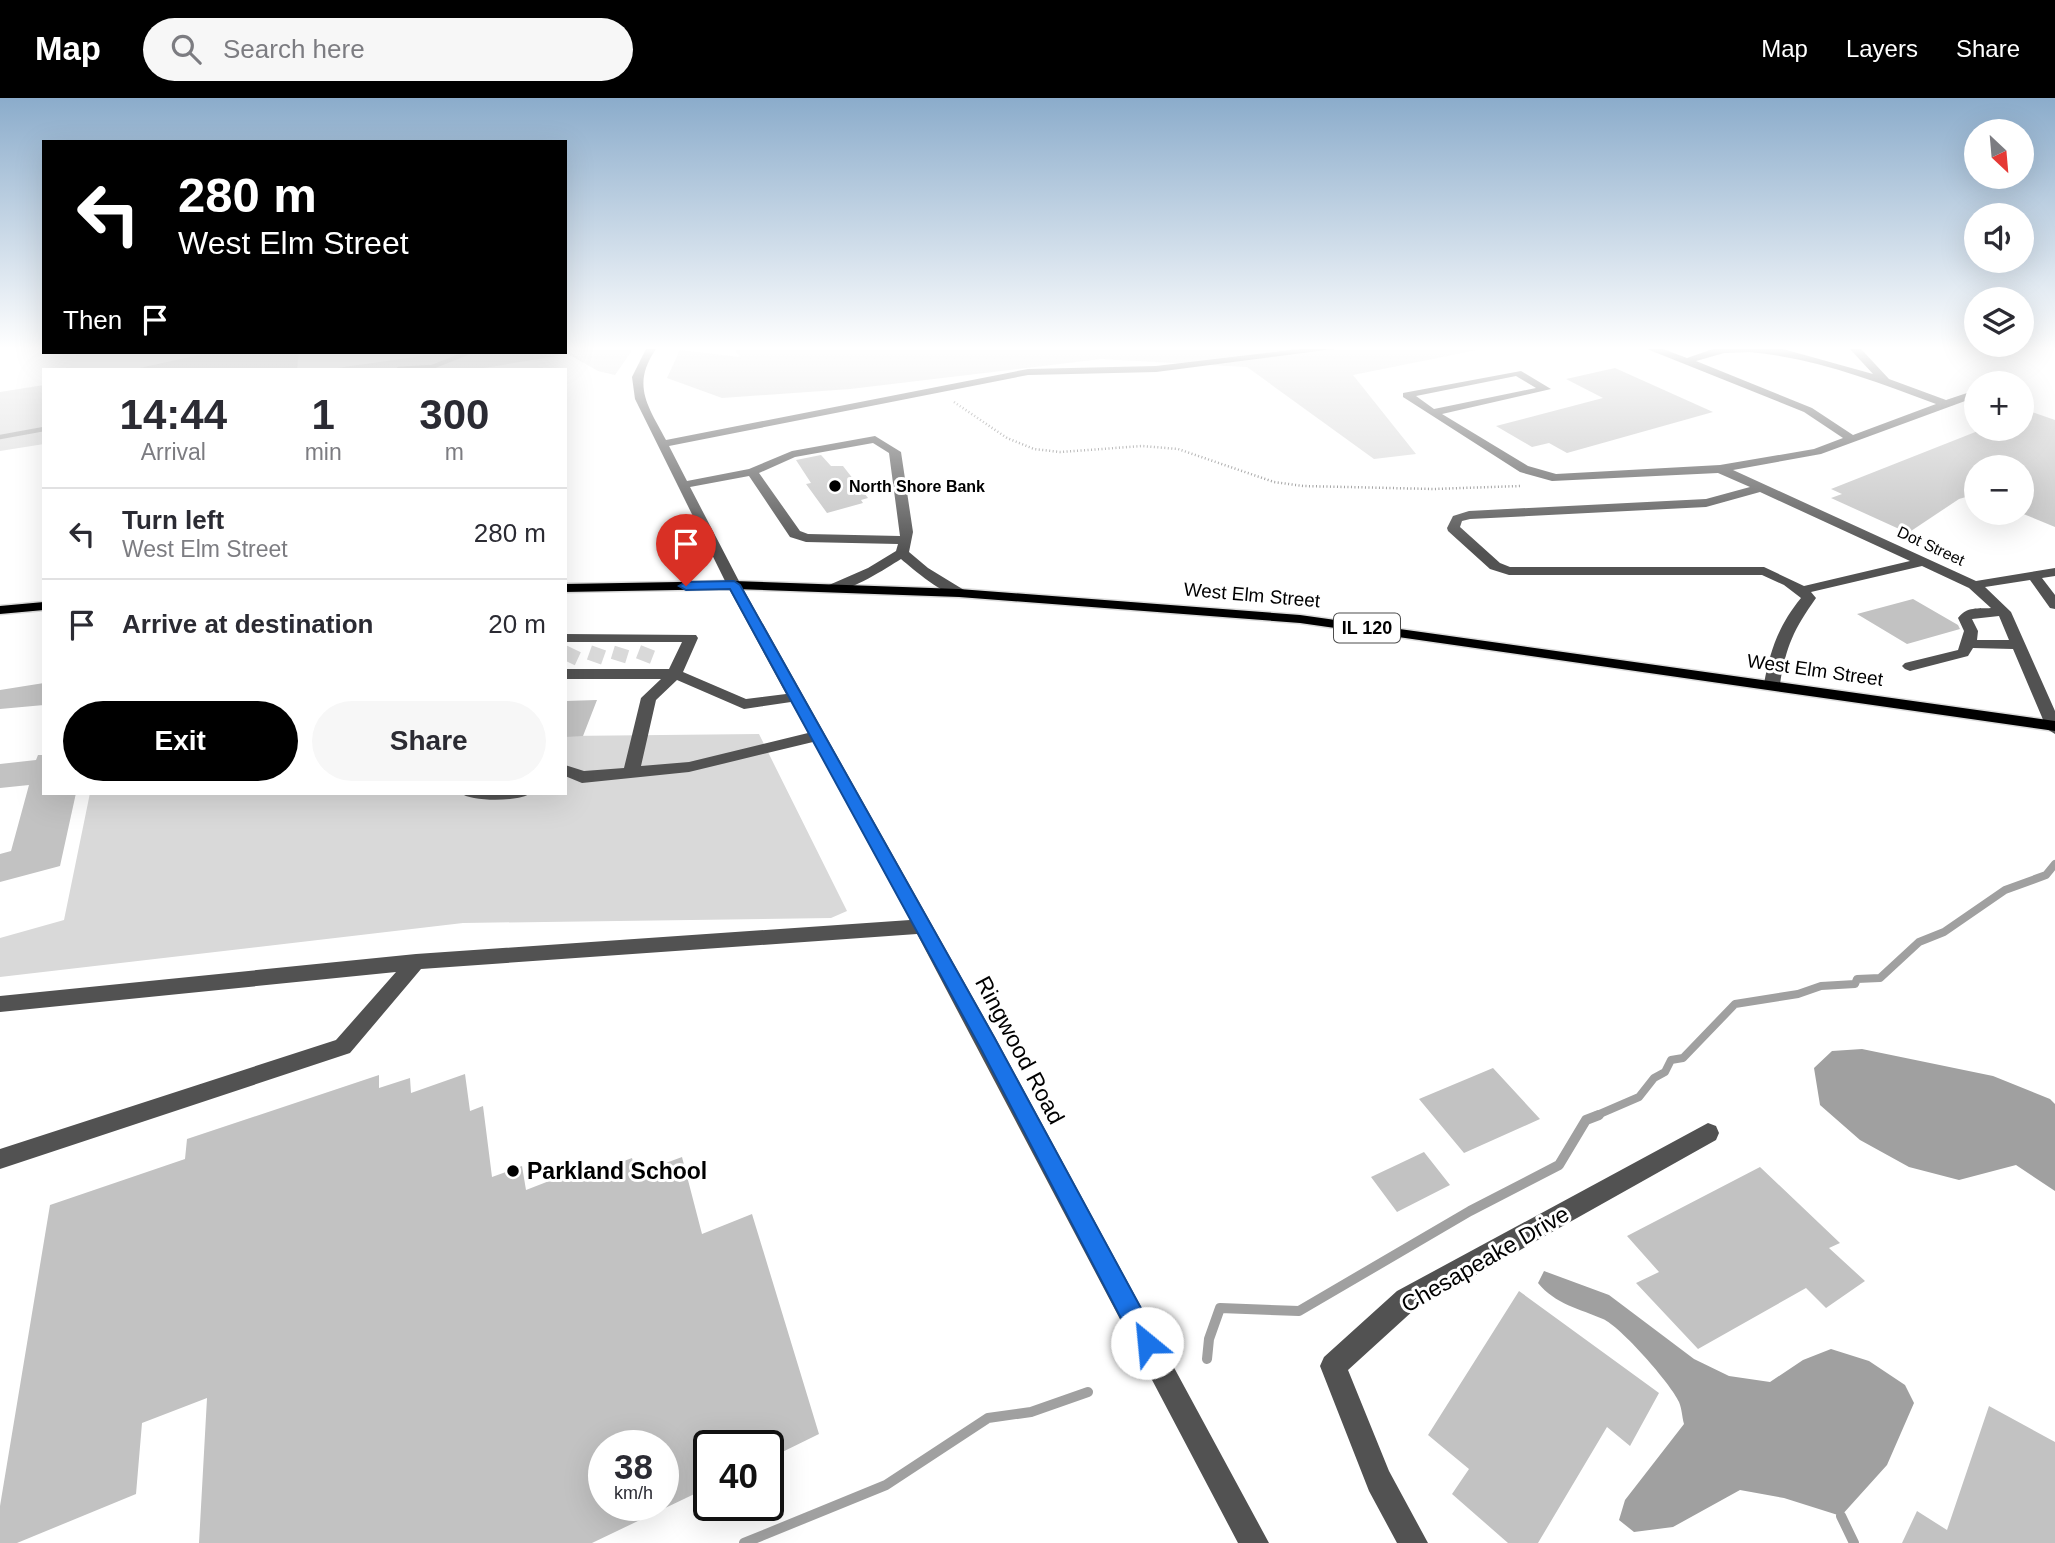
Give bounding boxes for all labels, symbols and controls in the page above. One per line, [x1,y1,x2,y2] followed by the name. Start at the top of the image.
[143,18,633,81] search box
[35,30,101,67] text: Map
[167,30,205,68] icon: search
[223,34,365,64] text: Search here
[1761,35,1808,62] text: Map
[1846,35,1918,62] text: Layers
[1956,35,2020,62] text: Share
[1964,119,2034,189] north arrow
[1964,119,2034,525] map controls
[63,168,154,259] icon: left
[178,168,317,222] text: 280 m
[1964,203,2034,273] button: sound
[178,225,409,261] text: West Elm Street
[1964,287,2034,357] button: layers
[136,301,174,339] icon: arrive
[63,305,122,335] text: Then
[1964,371,2034,441] button: +
[120,391,227,438] text: 14:44
[311,391,335,438] text: 1
[419,391,489,438] text: 300
[141,439,206,465] text: Arrival
[305,439,342,465] text: min
[445,439,464,465] text: m
[1964,455,2034,525] button: −
[827,478,843,494] marker: North Shore Bank
[849,478,985,495] place label: North Shore Bank
[122,505,224,535] text: Turn left
[656,514,716,586] pin
[63,515,101,553] icon: left
[474,518,546,548] text: 280 m
[1895,523,1968,569] street label: Dot Street
[667,525,705,563] icon: arrive
[122,536,288,562] text: West Elm Street
[1183,579,1322,611] street label: West Elm Street
[63,606,101,644] icon: arrive
[122,609,373,639] text: Arrive at destination
[488,609,546,639] text: 20 m
[1334,614,1400,642] road number: IL 120
[1746,650,1885,690] street label: West Elm Street
[63,701,298,781] button: Exit
[312,701,546,781] button: Share
[970,972,1070,1128] street label: Ringwood Road
[527,1158,707,1184] place label: Parkland School
[505,1163,521,1179] marker: Parkland School
[1397,1200,1573,1318] street label: Chesapeake Drive
[1110,1306,1184,1380] position arrow
[693,1430,784,1521] speed limit sign: 40
[614,1447,653,1486] text: 38
[614,1483,653,1503] text: km/h

